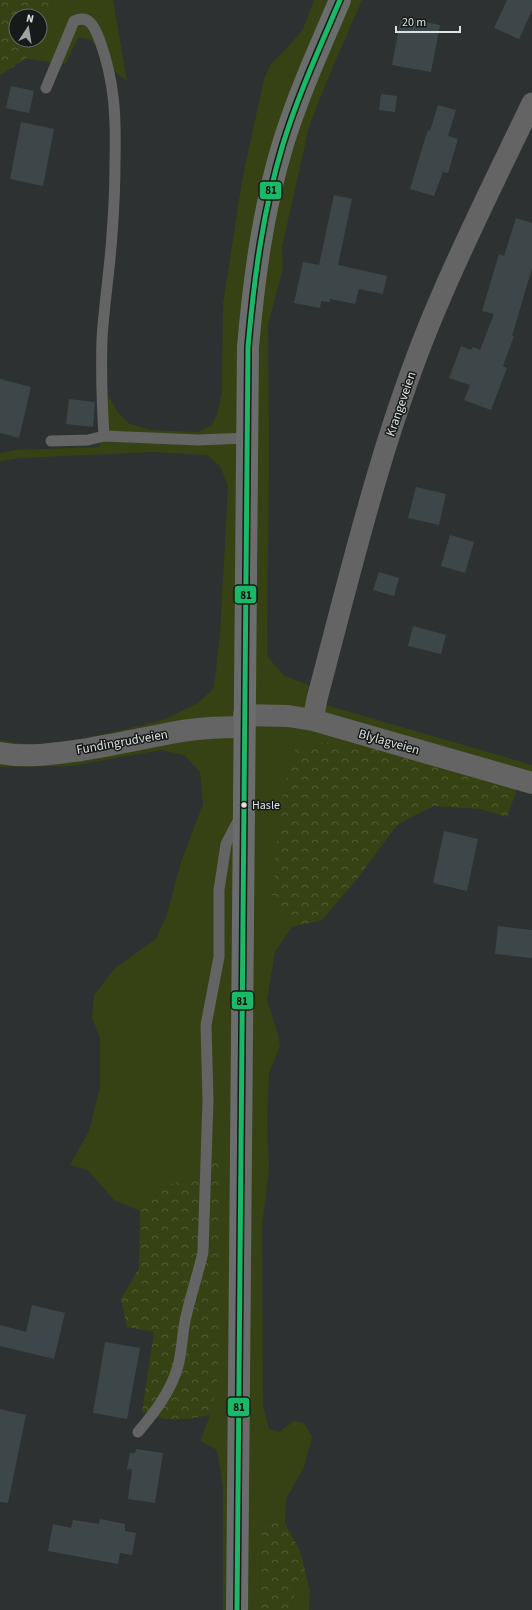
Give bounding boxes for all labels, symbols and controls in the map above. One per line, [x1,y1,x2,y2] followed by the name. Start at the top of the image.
[8,8,48,48] north arrow
[396,8,460,34] scale bar
[25,11,35,27] text: N
[402,14,426,31] text: 20 m
[259,181,282,200] line badge: 81
[265,183,277,198] text: 81
[381,369,421,439] street label: Krangeveien
[234,585,257,604] line badge: 81
[240,588,252,603] text: 81
[75,725,169,759] street label: Fundingrudveien
[356,725,422,759] street label: Blylagveien
[252,797,280,814] place label: Hasle
[239,800,249,810] marker: Hasle
[231,991,254,1010] line badge: 81
[236,994,248,1009] text: 81
[227,1397,250,1417] line badge: 81
[233,1400,245,1415] text: 81

